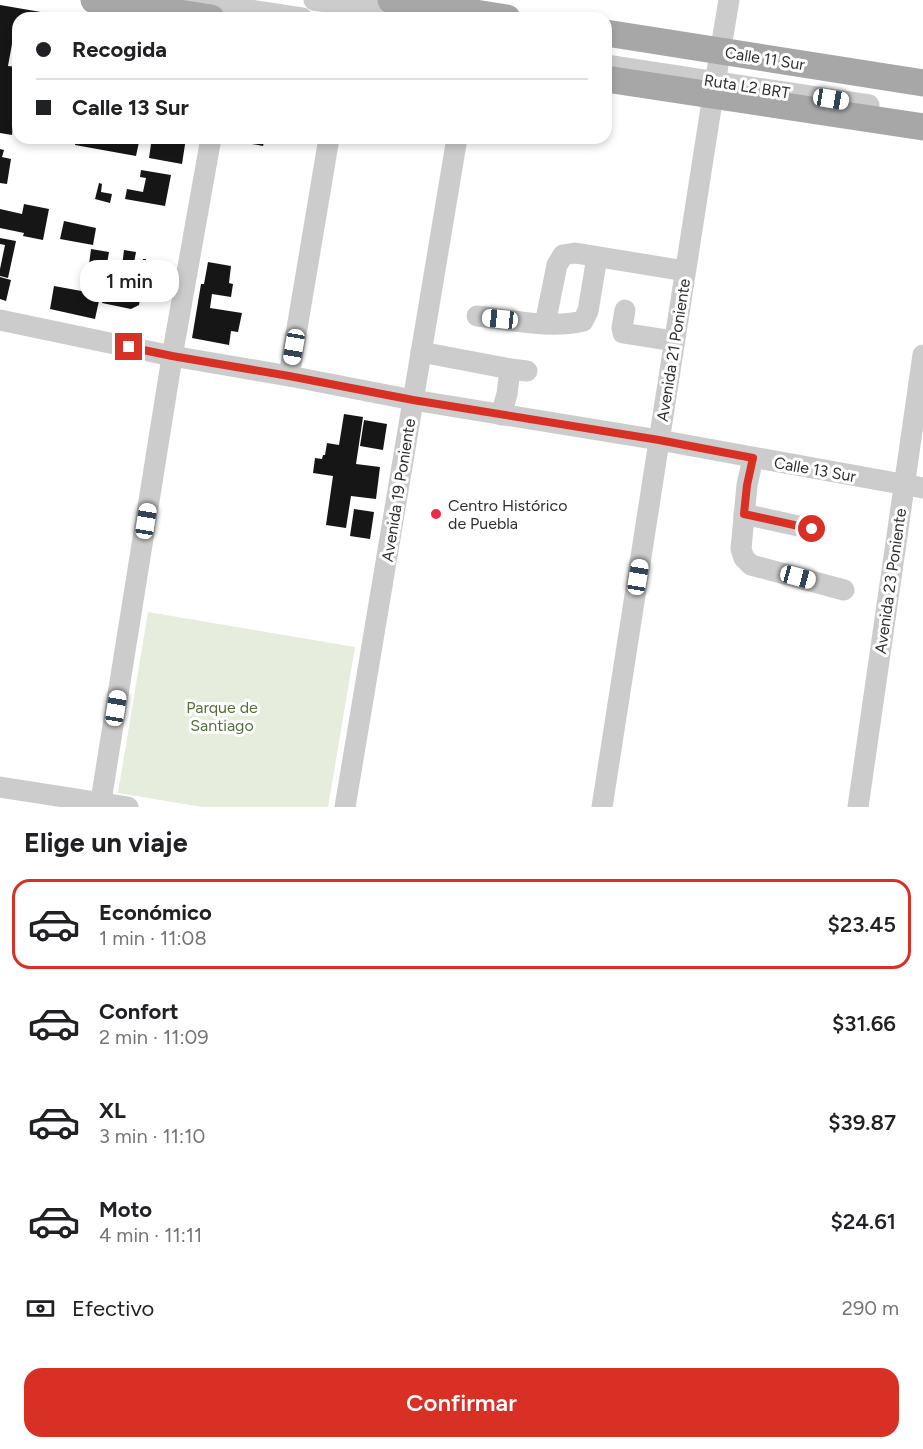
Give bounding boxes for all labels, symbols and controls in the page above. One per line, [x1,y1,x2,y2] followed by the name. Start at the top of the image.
[72,36,167,63] text: Recogida
[724,43,807,74] street label: Calle 11 Sur
[703,70,791,103] street label: Ruta L2 BRT
[812,87,850,111] car
[72,94,189,121] text: Calle 13 Sur
[80,260,178,302] callout: 1 min
[106,269,153,293] text: 1 min
[653,277,694,423] street label: Avenida 21 Poniente
[481,308,519,330] car
[282,328,306,366] car
[115,333,142,360] route end
[378,417,419,563] street label: Avenida 19 Poniente
[772,453,858,486] street label: Calle 13 Sur
[448,496,567,533] place label: Centro Histórico de Puebla
[134,502,158,540] car
[429,507,443,521] marker: Centro Histórico de Puebla
[871,507,910,655] street label: Avenida 23 Poniente
[798,515,825,542] route start
[626,558,650,596] car
[778,564,818,590] car
[104,689,128,727] car
[186,698,258,735] park label: Parque de Santiago
[24,826,188,859] text: Elige un viaje
[27,897,81,951] icon: car
[99,899,212,926] text: Económico
[827,911,896,938] text: $23.45
[99,926,207,950] text: 1 min · 11:08
[27,996,81,1050] icon: car
[99,998,179,1025] text: Confort
[832,1010,896,1037] text: $31.66
[99,1025,209,1049] text: 2 min · 11:09
[27,1095,81,1149] icon: car
[99,1097,126,1124] text: XL
[828,1109,896,1136] text: $39.87
[99,1124,205,1148] text: 3 min · 11:10
[27,1194,81,1248] icon: car
[99,1196,152,1223] text: Moto
[830,1208,896,1235] text: $24.61
[99,1223,202,1247] text: 4 min · 11:11
[24,1292,57,1325] icon: cash
[72,1295,154,1322] text: Efectivo
[842,1296,899,1320] text: 290 m
[24,1368,899,1437] button: Confirmar

